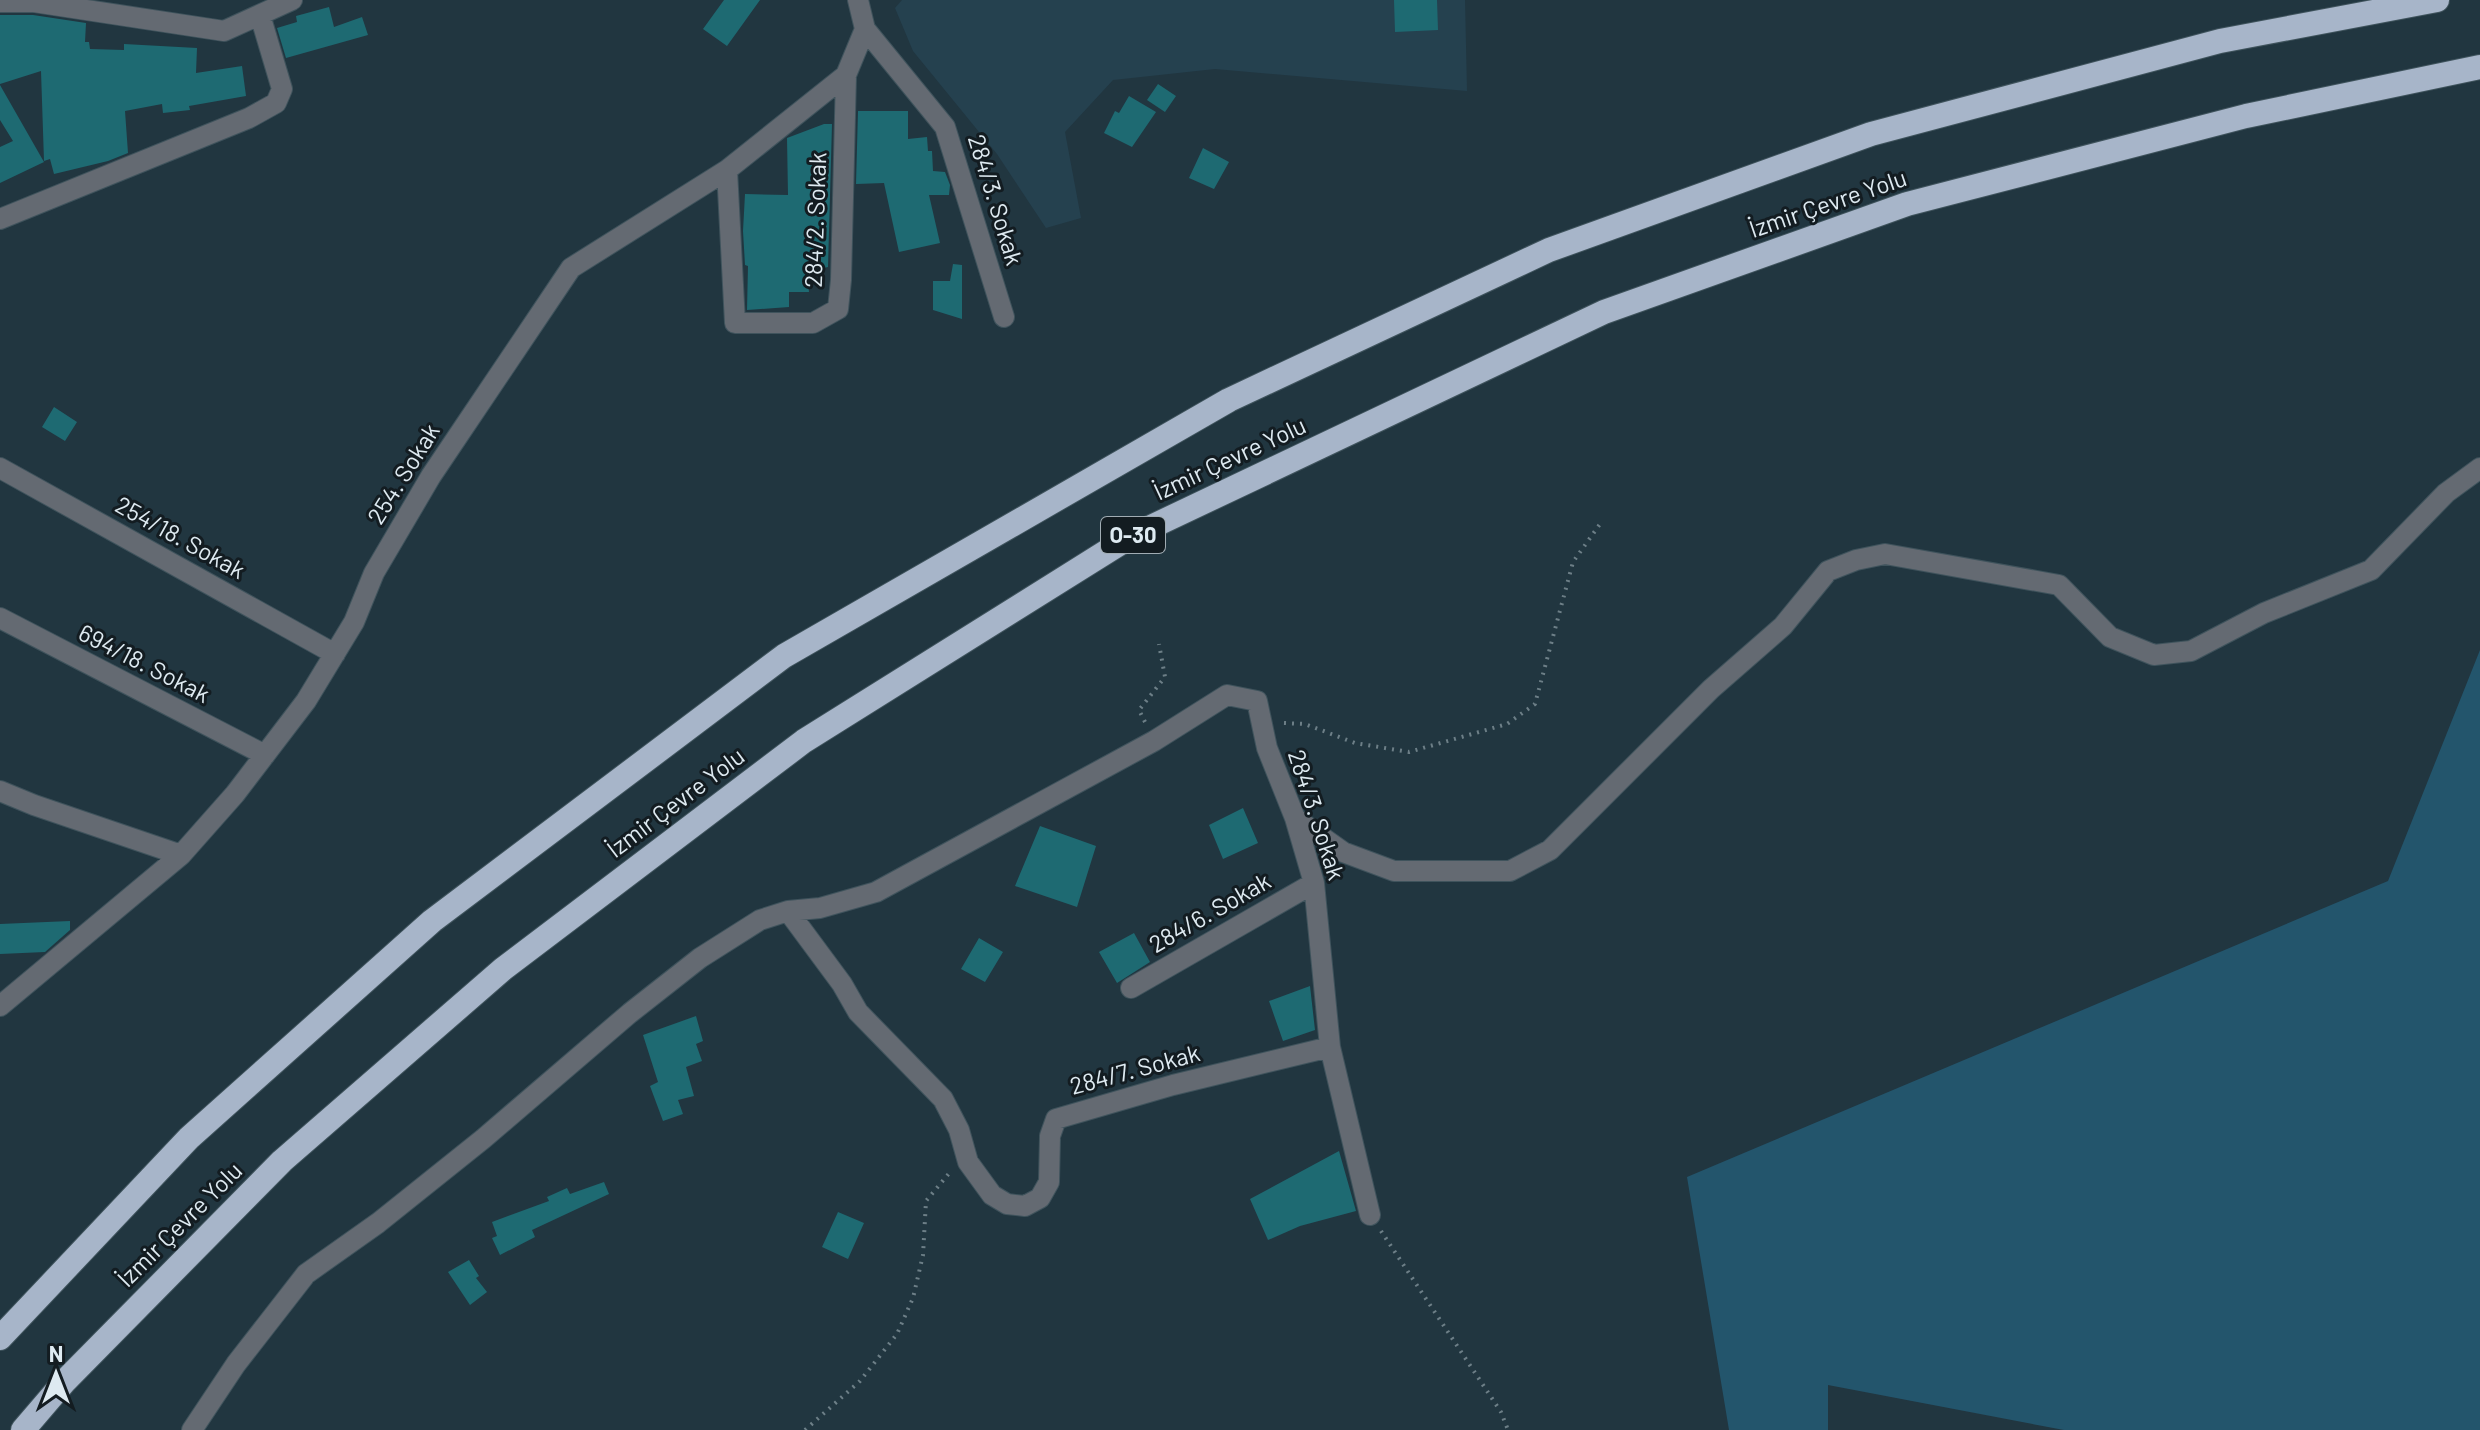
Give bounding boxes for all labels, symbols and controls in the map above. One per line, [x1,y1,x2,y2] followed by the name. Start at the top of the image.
[963,131,1030,268] street label: 284/3. Sokak
[798,152,831,288] street label: 284/2. Sokak
[1745,162,1910,243] street label: İzmir Çevre Yolu
[1149,410,1310,506] street label: İzmir Çevre Yolu
[360,418,445,529] street label: 254. Sokak
[111,489,251,584] street label: 254/18. Sokak
[1101,517,1165,553] road number: O-30
[74,617,215,708] street label: 694/18. Sokak
[601,741,750,863] street label: İzmir Çevre Yolu
[1283,746,1352,883] street label: 284/3. Sokak
[1143,865,1275,958] street label: 284/6. Sokak
[1067,1037,1203,1100] street label: 284/7. Sokak
[110,1155,247,1292] street label: İzmir Çevre Yolu
[16,1334,96,1414] north arrow
[49,1340,63,1366] text: N

